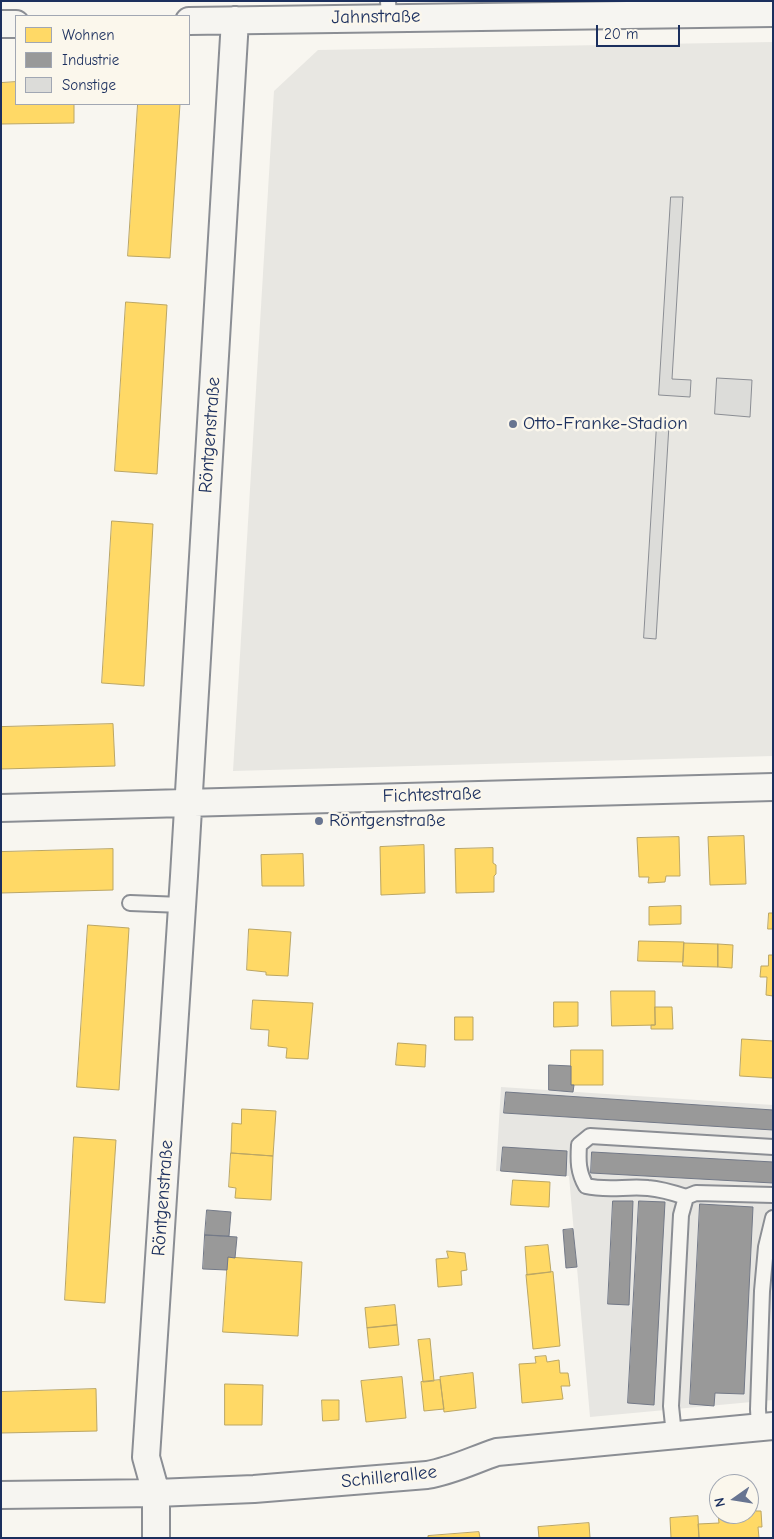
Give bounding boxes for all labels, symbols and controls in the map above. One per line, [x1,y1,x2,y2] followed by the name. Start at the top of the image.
[331,5,421,29] street label: Jahnstraße
[15,15,190,105] legend
[599,15,683,47] scale bar
[604,25,638,43] text: 20 m
[62,26,115,44] text: Wohnen
[62,51,119,69] text: Industrie
[62,76,116,94] text: Sonstige
[195,376,225,494] street label: Röntgenstraße
[523,413,688,435] place label: Otto-Franke-Stadion
[507,418,519,430] marker: Otto-Franke-Stadion
[382,782,482,808] street label: Fichtestraße
[329,810,445,832] place label: Röntgenstraße
[313,815,325,827] marker: Röntgenstraße
[148,1139,178,1257] street label: Röntgenstraße
[340,1461,438,1493] street label: Schillerallee
[709,1474,759,1524] north arrow
[711,1496,729,1509] text: N

